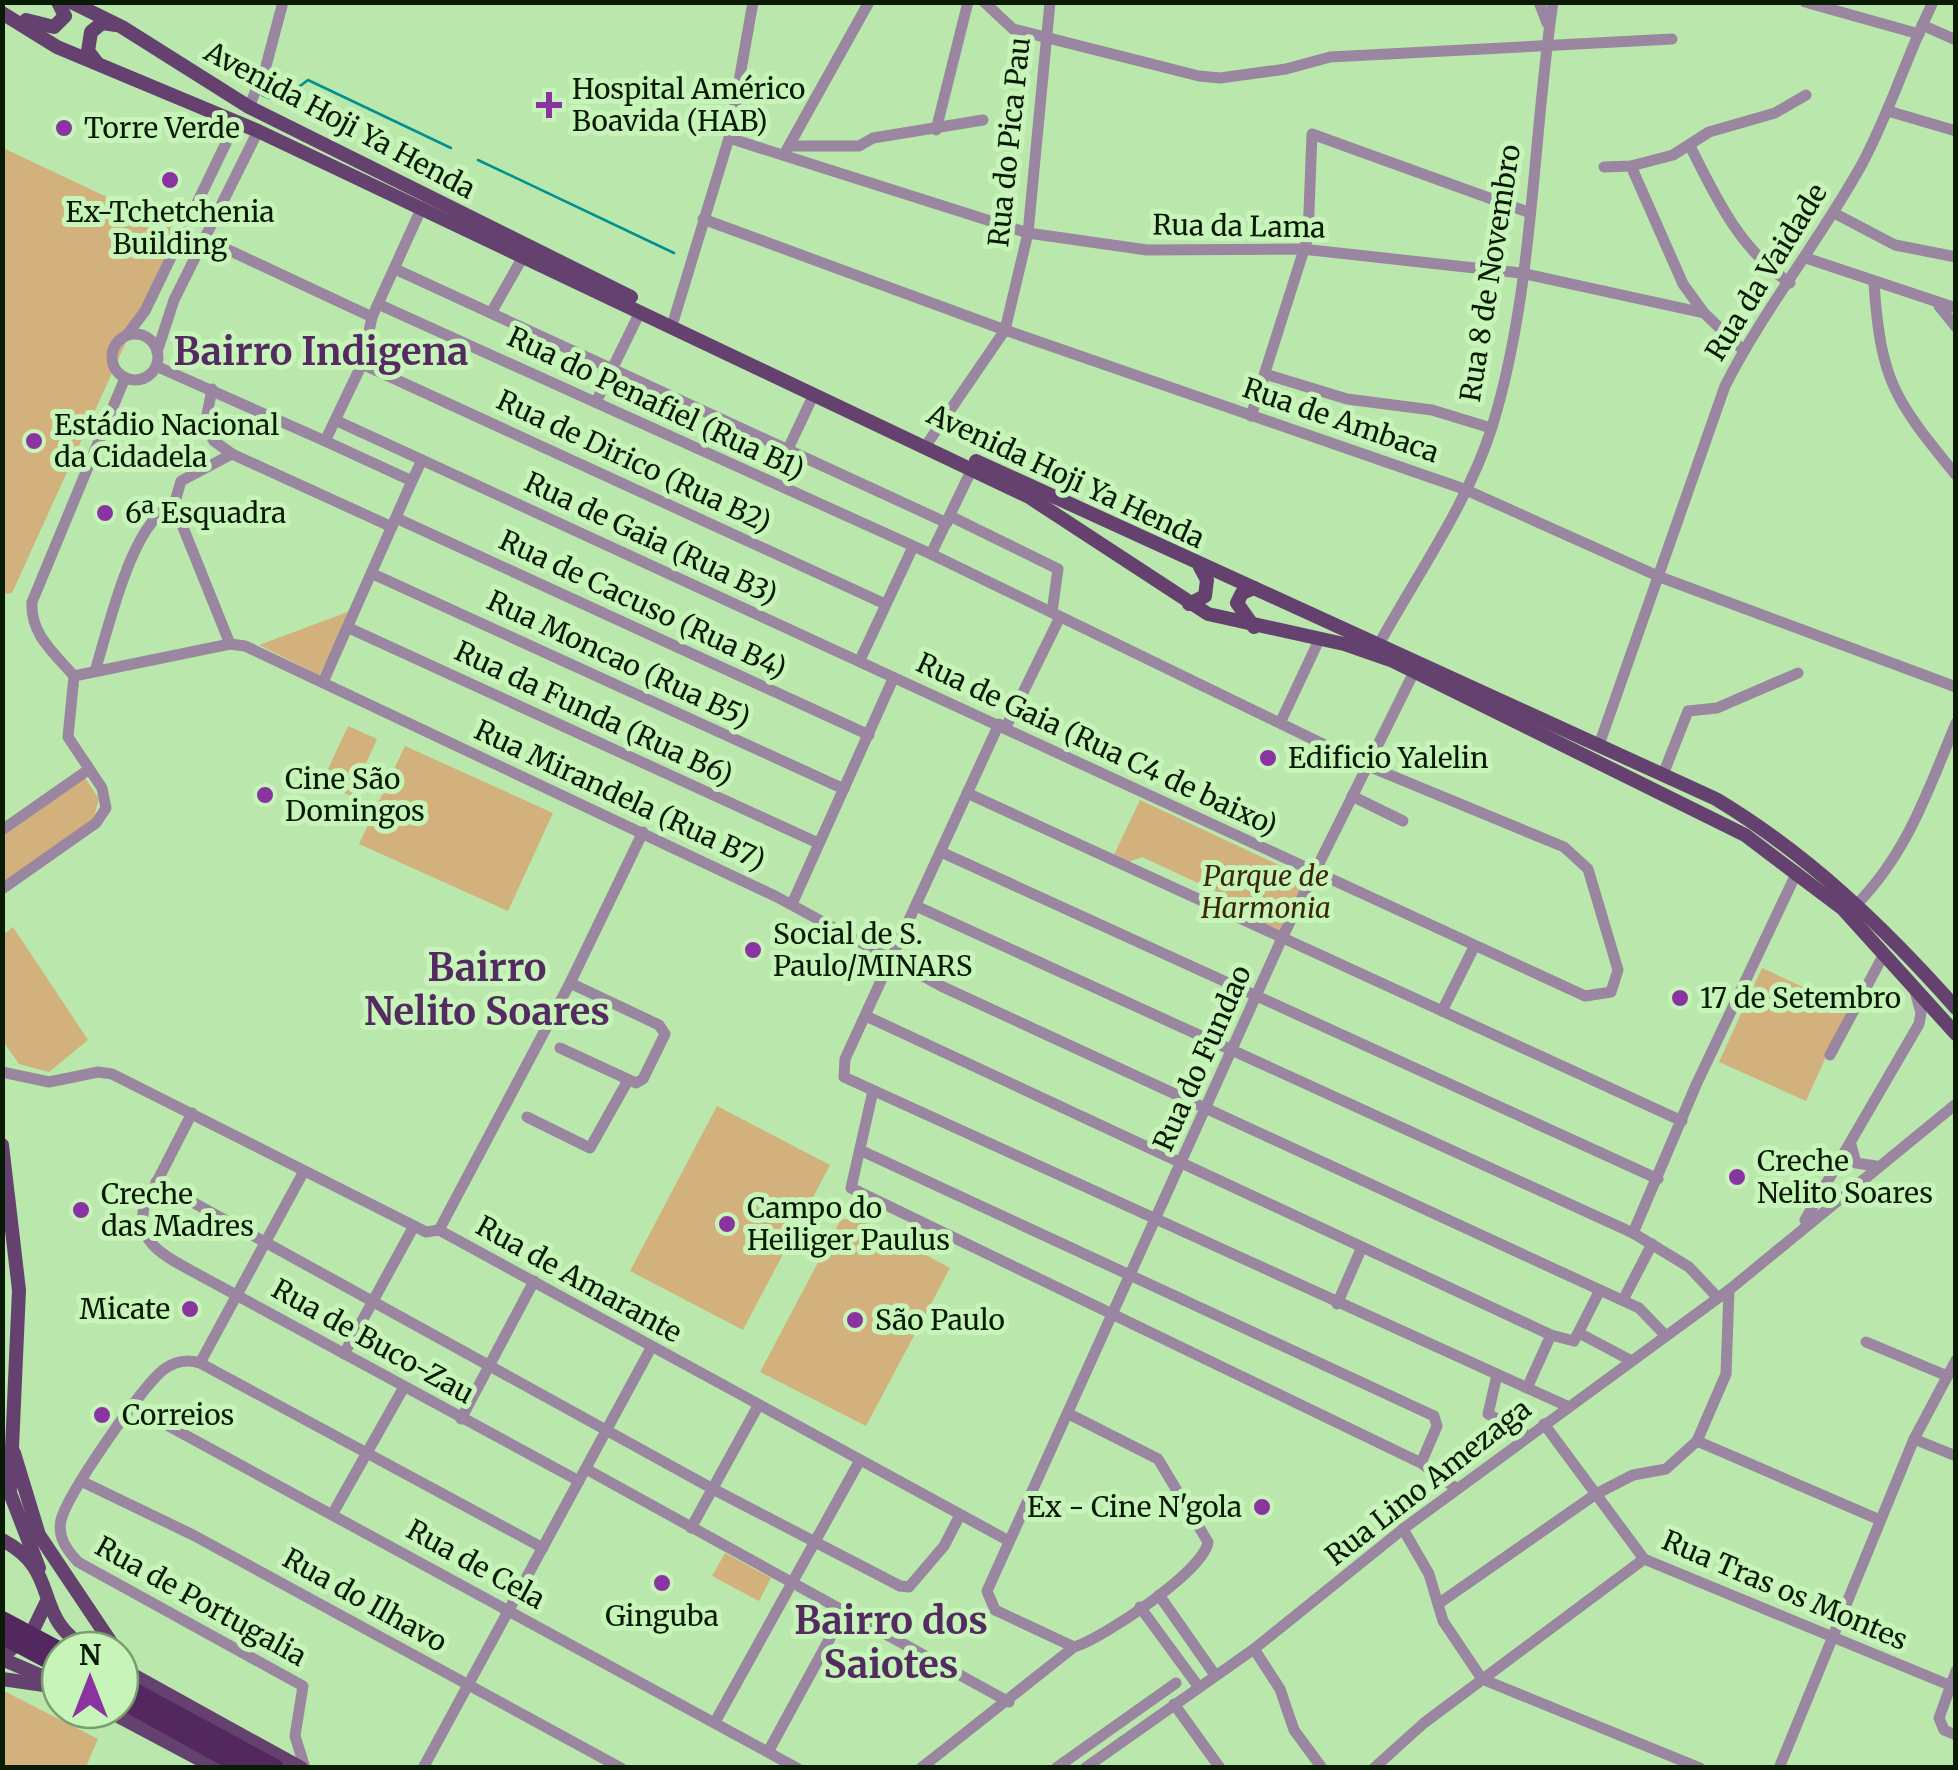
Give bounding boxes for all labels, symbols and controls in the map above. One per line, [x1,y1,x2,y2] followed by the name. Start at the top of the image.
[197,33,482,207] street label: Avenida Hoji Ya Henda
[980,35,1038,249] street label: Rua do Pica Pau
[572,71,805,139] place label: Hospital Américo Boavida (HAB)
[536,92,562,118] marker: Hospital Américo Boavida (HAB)
[84,110,240,146] place label: Torre Verde
[53,117,75,139] marker: Torre Verde
[1452,142,1528,404] street label: Rua 8 de Novembro
[159,169,181,191] marker: Ex-Tchetchenia Building
[1697,177,1835,367] street label: Rua da Vaidade
[65,194,275,262] place label: Ex-Tchetchenia Building
[1152,206,1326,246] street label: Rua da Lama
[502,318,810,488] street label: Rua do Penafiel (Rua B1)
[174,328,468,375] district label: Bairro Indigena
[1238,370,1444,470] street label: Rua de Ambaca
[491,382,777,540] street label: Rua de Dirico (Rua B2)
[921,396,1210,556] street label: Avenida Hoji Ya Henda
[54,407,280,475] place label: Estádio Nacional da Cidadela
[23,430,45,452] marker: Estádio Nacional da Cidadela
[519,464,783,612] street label: Rua de Gaia (Rua B3)
[125,495,286,531] place label: 6ª Esquadra
[94,502,116,524] marker: 6ª Esquadra
[494,522,792,686] street label: Rua de Cacuso (Rua B4)
[482,582,756,736] street label: Rua Moncao (Rua B5)
[449,633,739,793] street label: Rua da Funda (Rua B6)
[911,644,1283,844] street label: Rua de Gaia (Rua C4 de baixo)
[469,712,771,878] street label: Rua Mirandela (Rua B7)
[1288,740,1489,776] place label: Edificio Yalelin
[1257,747,1279,769] marker: Edificio Yalelin
[285,761,425,829] place label: Cine São Domingos
[254,784,276,806] marker: Cine São Domingos
[1200,858,1331,926] park label: Parque de Harmonia
[773,916,972,984] place label: Social de S. Paulo/MINARS
[742,939,764,961] marker: Social de S. Paulo/MINARS
[364,944,610,1035] district label: Bairro Nelito Soares
[1145,960,1259,1156] street label: Rua do Fundao
[1700,980,1901,1016] place label: 17 de Setembro
[1669,987,1691,1009] marker: 17 de Setembro
[1757,1143,1933,1211] place label: Creche Nelito Soares
[1726,1166,1748,1188] marker: Creche Nelito Soares
[101,1176,254,1244] place label: Creche das Madres
[747,1190,950,1258] place label: Campo do Heiliger Paulus
[70,1199,92,1221] marker: Creche das Madres
[470,1208,688,1350] street label: Rua de Amarante
[716,1213,738,1235] marker: Campo do Heiliger Paulus
[266,1271,480,1411] street label: Rua de Buco-Zau
[79,1291,170,1327] place label: Micate
[179,1298,201,1320] marker: Micate
[875,1302,1005,1338] place label: São Paulo
[844,1309,866,1331] marker: São Paulo
[1318,1391,1538,1573] street label: Rua Lino Amezaga
[122,1397,234,1433] place label: Correios
[91,1404,113,1426] marker: Correios
[1027,1489,1242,1525] place label: Ex - Cine N'gola
[1251,1496,1273,1518] marker: Ex - Cine N'gola
[400,1511,552,1617] street label: Rua de Cela
[1657,1522,1913,1658] street label: Rua Tras os Montes
[89,1528,313,1674] street label: Rua de Portugalia
[277,1540,453,1660] street label: Rua do Ilhavo
[651,1572,673,1594] marker: Ginguba
[794,1597,988,1688] district label: Bairro dos Saiotes
[605,1598,719,1634] place label: Ginguba
[40,1630,140,1730] north arrow
[79,1637,101,1673] text: N

